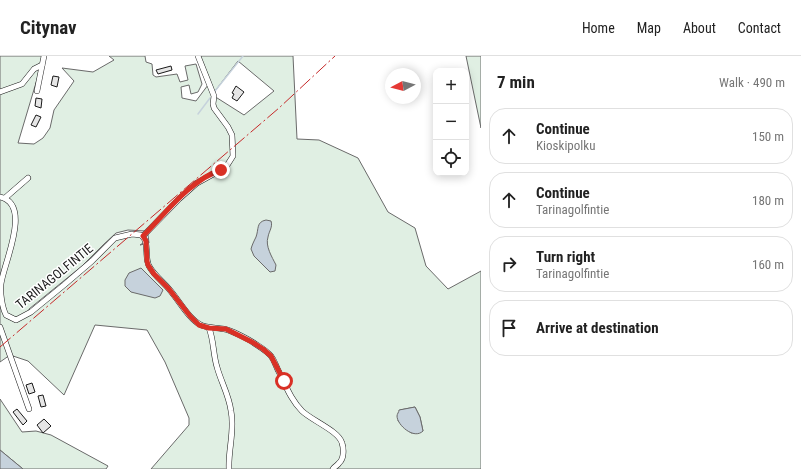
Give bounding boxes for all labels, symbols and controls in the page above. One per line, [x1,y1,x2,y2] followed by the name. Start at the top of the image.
[20,16,77,39] text: Citynav
[582,20,615,36] text: Home
[637,20,661,36] text: Map
[683,20,716,36] text: About
[738,20,781,36] text: Contact
[385,68,421,104] north arrow
[433,68,469,176] map controls
[433,68,469,104] button: +
[497,72,535,92] text: 7 min
[719,75,785,90] text: Walk · 490 m
[433,104,469,140] button: −
[536,120,590,138] text: Continue
[498,125,520,147] icon: ahead
[752,129,784,144] text: 150 m
[536,138,595,153] text: Kioskipolku
[433,140,469,176] button: locate
[212,161,230,179] route end
[536,184,590,202] text: Continue
[498,189,520,211] icon: ahead
[752,193,784,208] text: 180 m
[536,202,609,217] text: Tarinagolfintie
[13,241,96,312] street label: TARINAGOLFINTIE
[536,248,595,266] text: Turn right
[498,253,520,275] icon: right
[752,257,784,272] text: 160 m
[536,266,609,281] text: Tarinagolfintie
[498,317,520,339] icon: arrive
[536,319,659,337] text: Arrive at destination
[275,372,293,390] route start

